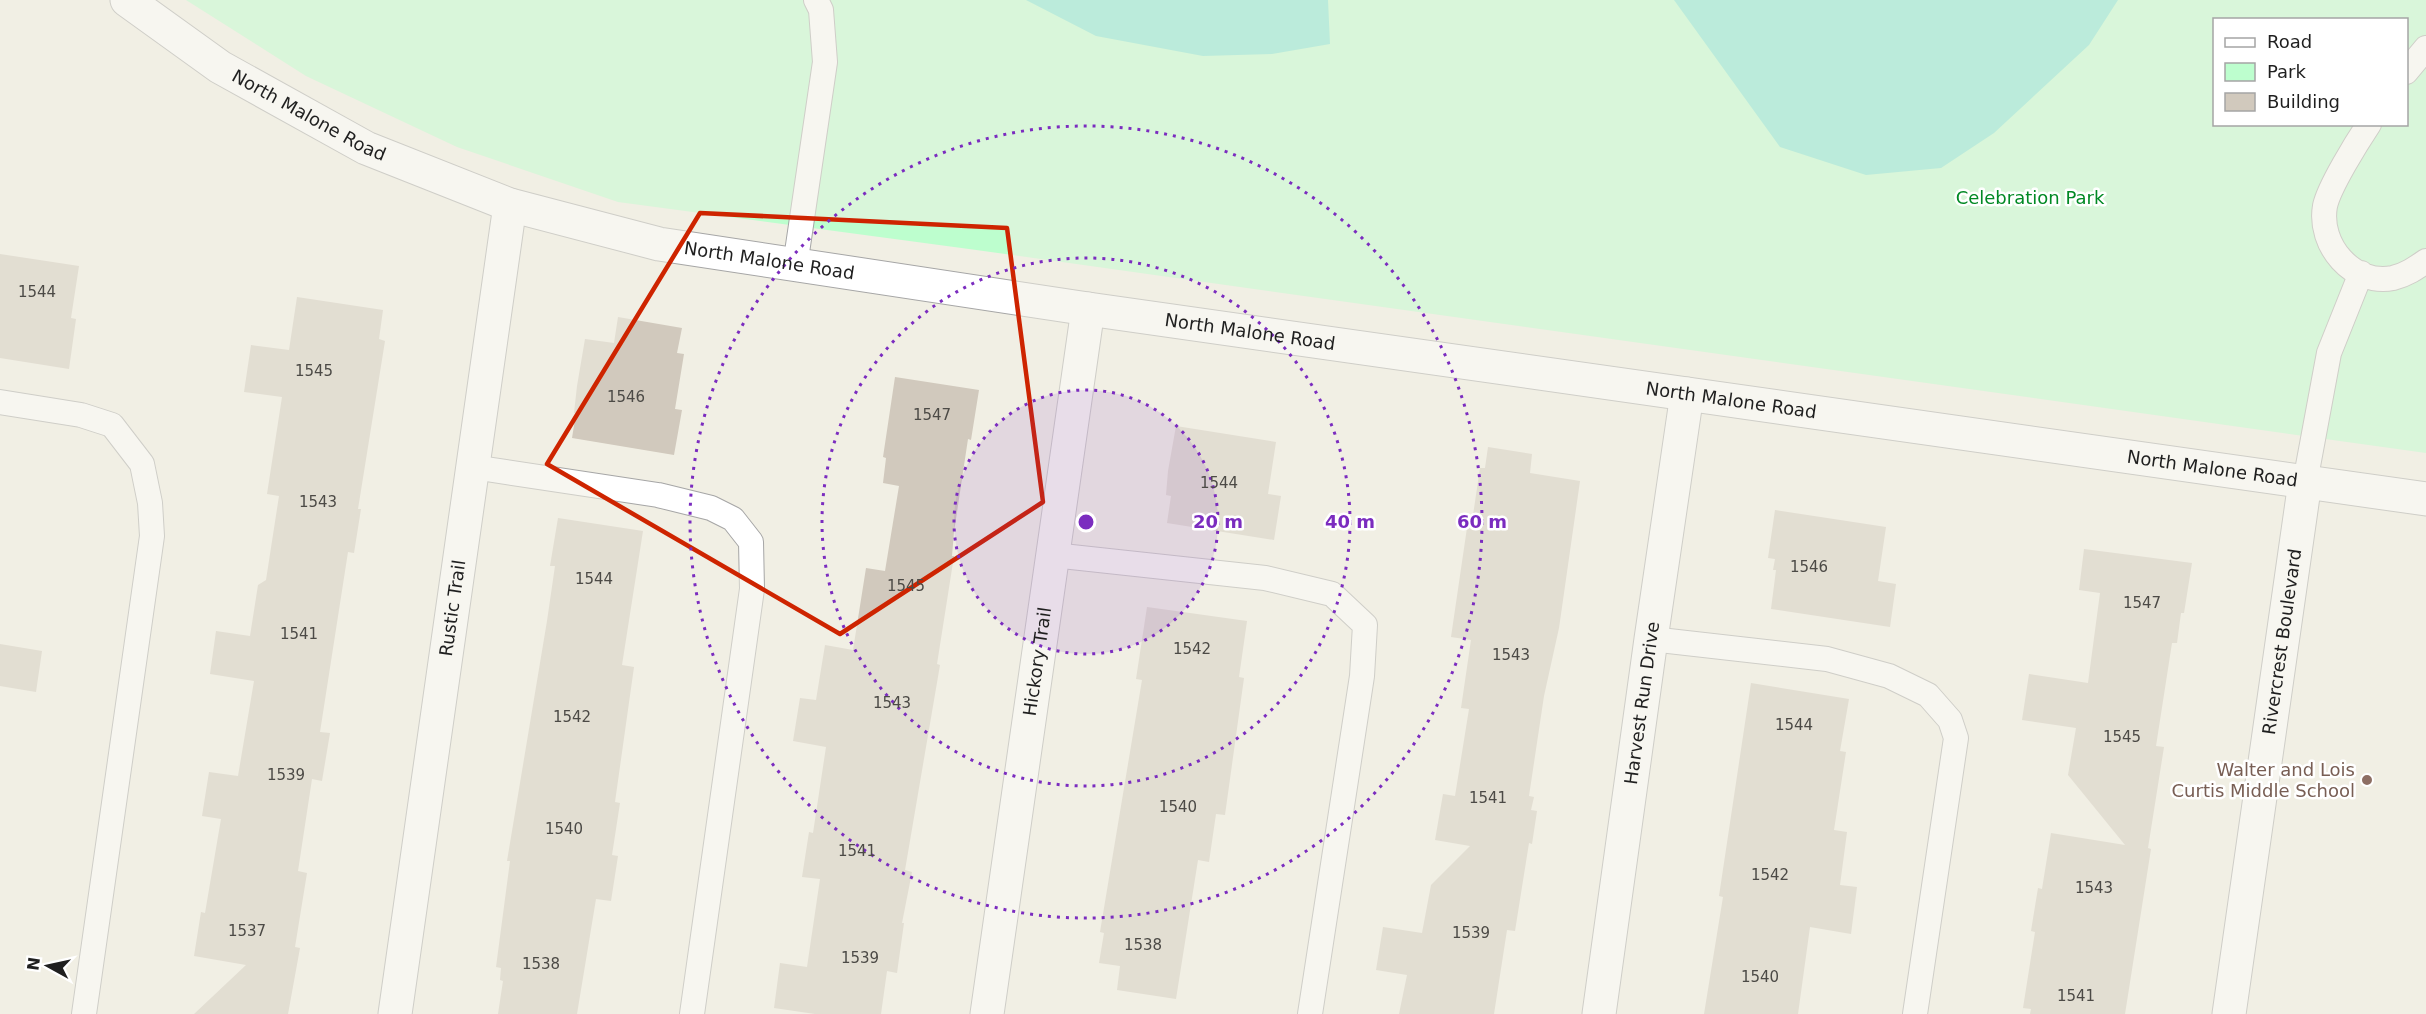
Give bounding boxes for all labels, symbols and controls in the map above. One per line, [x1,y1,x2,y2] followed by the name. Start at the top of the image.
[2213,18,2408,126] legend
[2267,31,2312,52] text: Road
[2267,61,2306,82] text: Park
[229,65,389,165] street label: North Malone Road
[2267,91,2340,112] text: Building
[1956,187,2105,208] park label: Celebration Park
[683,237,856,283] street label: North Malone Road
[18,283,56,301] house number: 1544
[1163,309,1337,354] street label: North Malone Road
[295,362,333,380] house number: 1545
[1645,377,1818,422] street label: North Malone Road
[607,388,645,406] house number: 1546
[913,406,951,424] house number: 1547
[2126,446,2299,491] street label: North Malone Road
[1200,474,1238,492] house number: 1544
[299,493,337,511] house number: 1543
[1193,511,1243,532] text: 20 m
[1325,511,1375,532] text: 40 m
[1457,511,1507,532] text: 60 m
[1076,512,1096,532] centre of rings
[2258,547,2305,736] street label: Rivercrest Boulevard
[435,558,469,658] street label: Rustic Trail
[1790,558,1828,576] house number: 1546
[575,570,613,588] house number: 1544
[887,577,925,595] house number: 1545
[2123,594,2161,612] house number: 1547
[1019,606,1055,717] street label: Hickory Trail
[1620,620,1663,786] street label: Harvest Run Drive
[280,625,318,643] house number: 1541
[1173,640,1211,658] house number: 1542
[1492,646,1530,664] house number: 1543
[873,694,911,712] house number: 1543
[553,708,591,726] house number: 1542
[1775,716,1813,734] house number: 1544
[2103,728,2141,746] house number: 1545
[2172,759,2355,801] place label: Walter and Lois Curtis Middle School
[267,766,305,784] house number: 1539
[2360,773,2374,787] marker: Walter and Lois Curtis Middle School
[1469,789,1507,807] house number: 1541
[1159,798,1197,816] house number: 1540
[545,820,583,838] house number: 1540
[838,842,876,860] house number: 1541
[1751,866,1789,884] house number: 1542
[2075,879,2113,897] house number: 1543
[228,922,266,940] house number: 1537
[1452,924,1490,942] house number: 1539
[18,936,78,996] north arrow
[1124,936,1162,954] house number: 1538
[841,949,879,967] house number: 1539
[522,955,560,973] house number: 1538
[23,956,44,972] text: N
[1741,968,1779,986] house number: 1540
[2057,987,2095,1005] house number: 1541

